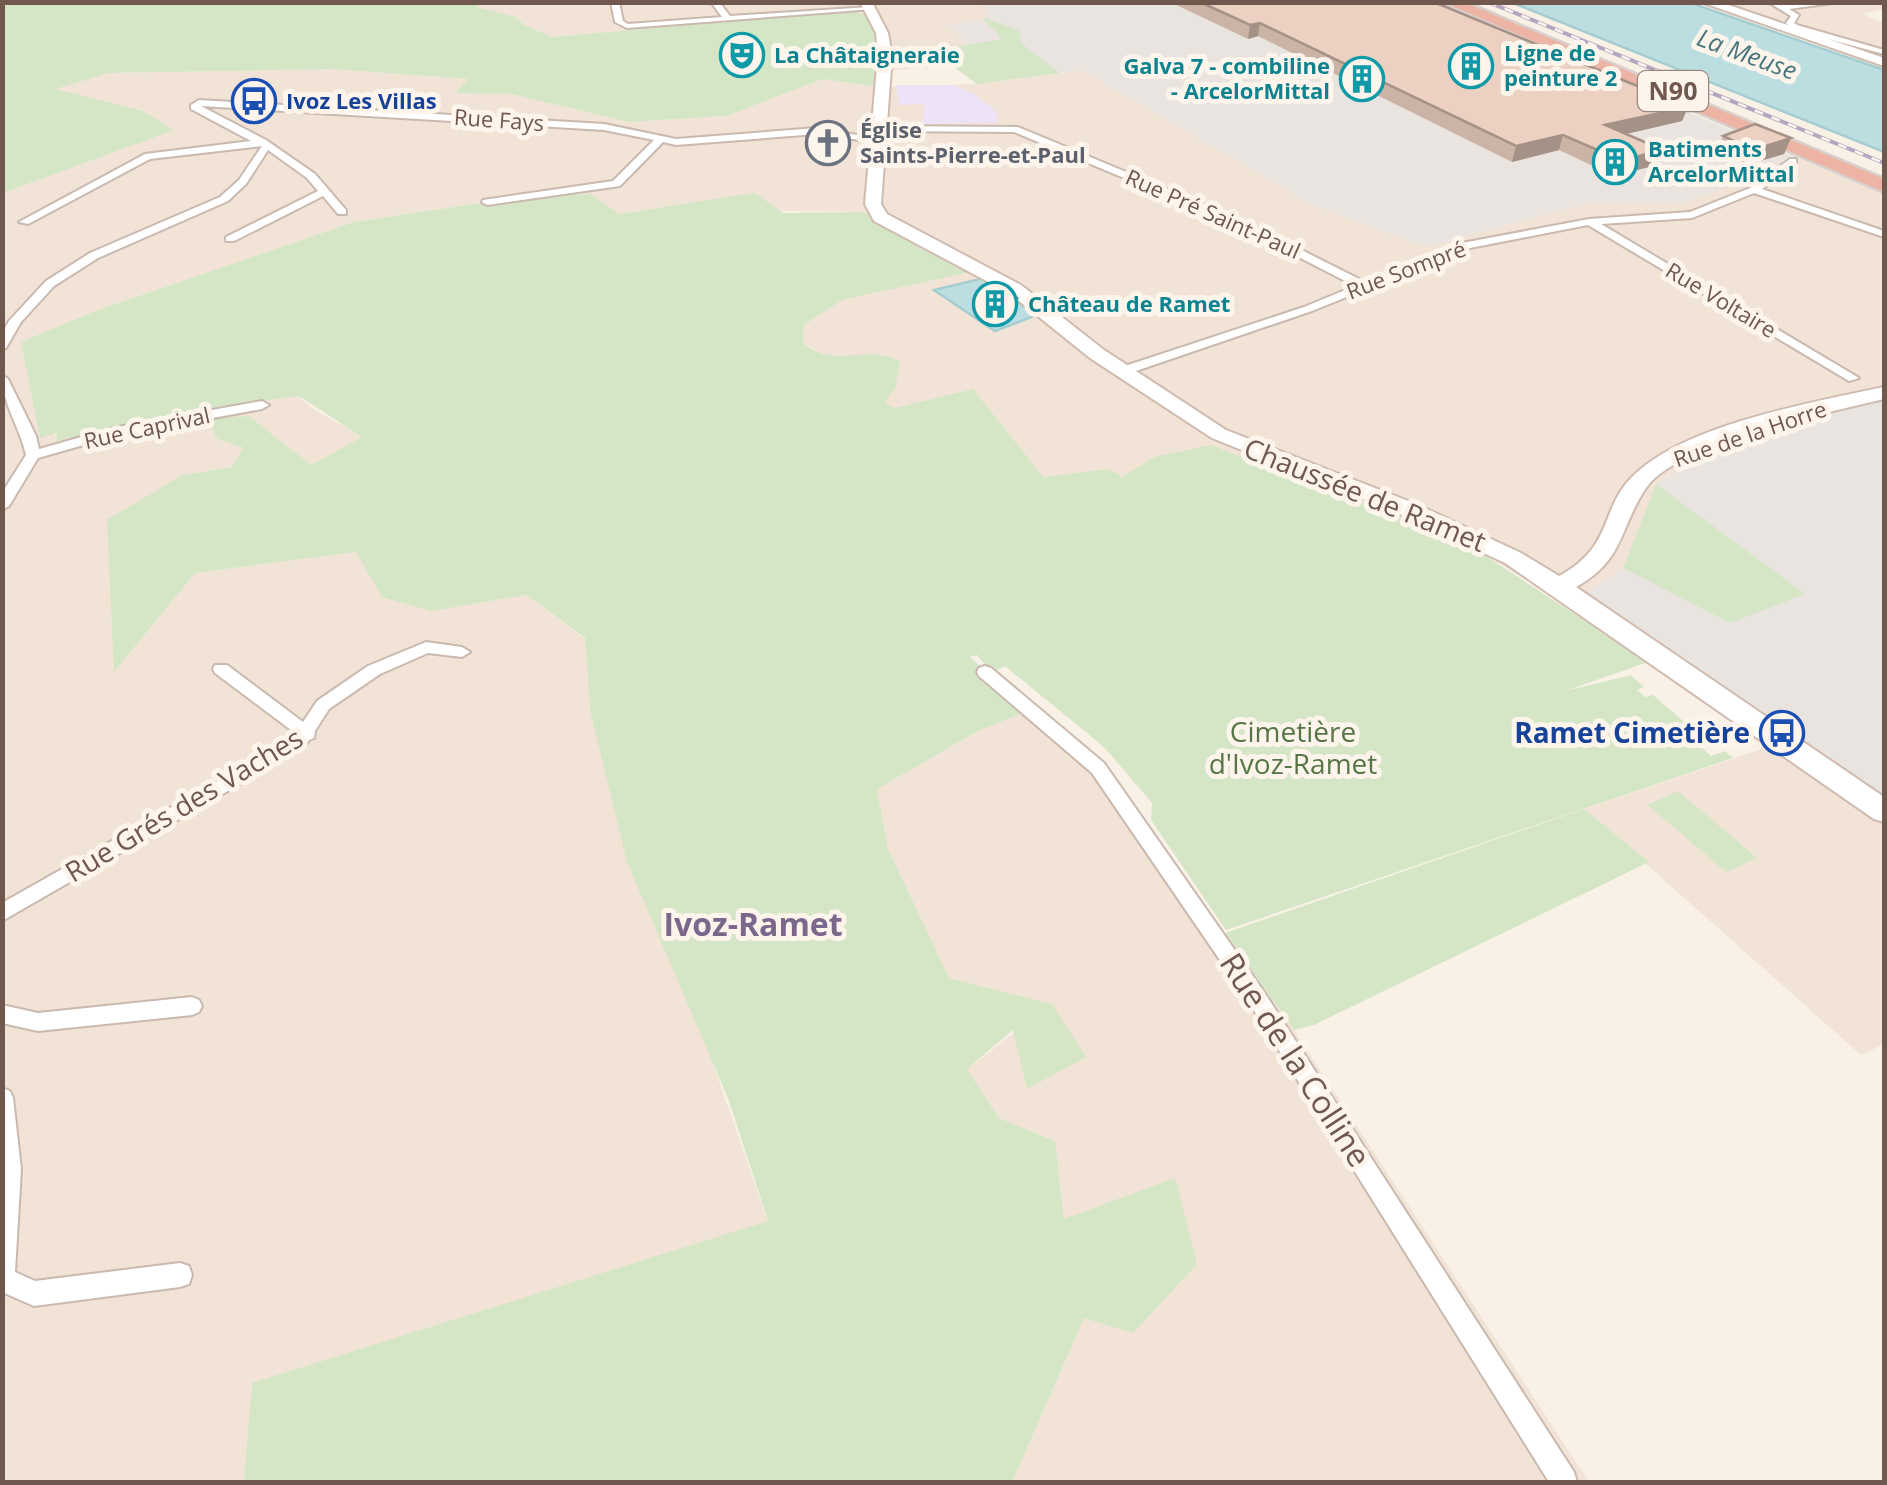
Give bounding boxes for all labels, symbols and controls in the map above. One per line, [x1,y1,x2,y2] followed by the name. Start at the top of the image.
[1693,19,1802,87] water label: La Meuse
[719,32,765,78] theatre icon: La Châtaigneraie
[1504,37,1617,92] place label: Ligne de peinture 2
[774,39,960,69] place label: La Châtaigneraie
[1448,43,1494,89] building icon: Ligne de peinture 2
[1123,50,1330,105] place label: Galva 7 - combiline - ArcelorMittal
[1339,56,1385,102] building icon: Galva 7 - combiline - ArcelorMittal
[1638,71,1708,111] road number: N90
[231,78,277,124] bus stop icon: Ivoz Les Villas
[286,85,437,115] place label: Ivoz Les Villas
[453,101,545,137] street label: Rue Fays
[860,114,1086,169] place label: Église Saints-Pierre-et-Paul
[805,120,851,166] church icon: Église Saints-Pierre-et-Paul
[1648,133,1794,188] place label: Batiments ArcelorMittal
[1592,139,1638,185] building icon: Batiments ArcelorMittal
[1121,161,1305,265] street label: Rue Pré Saint-Paul
[1342,233,1470,306] street label: Rue Sompré
[1661,254,1782,344] street label: Rue Voltaire
[972,281,1018,327] building icon: Château de Ramet
[1028,288,1230,318] place label: Château de Ramet
[1669,393,1830,473] street label: Rue de la Horre
[81,399,213,455] street label: Rue Caprival
[1239,428,1492,560] street label: Chaussée de Ramet
[1759,710,1805,756] bus stop icon: Ramet Cimetière
[1209,712,1377,782] park label: Cimetière d'Ivoz-Ramet
[1514,713,1750,751] place label: Ramet Cimetière
[58,718,309,890] street label: Rue Grés des Vaches
[663,902,843,945] district label: Ivoz-Ramet
[1211,944,1382,1174] street label: Rue de la Colline

